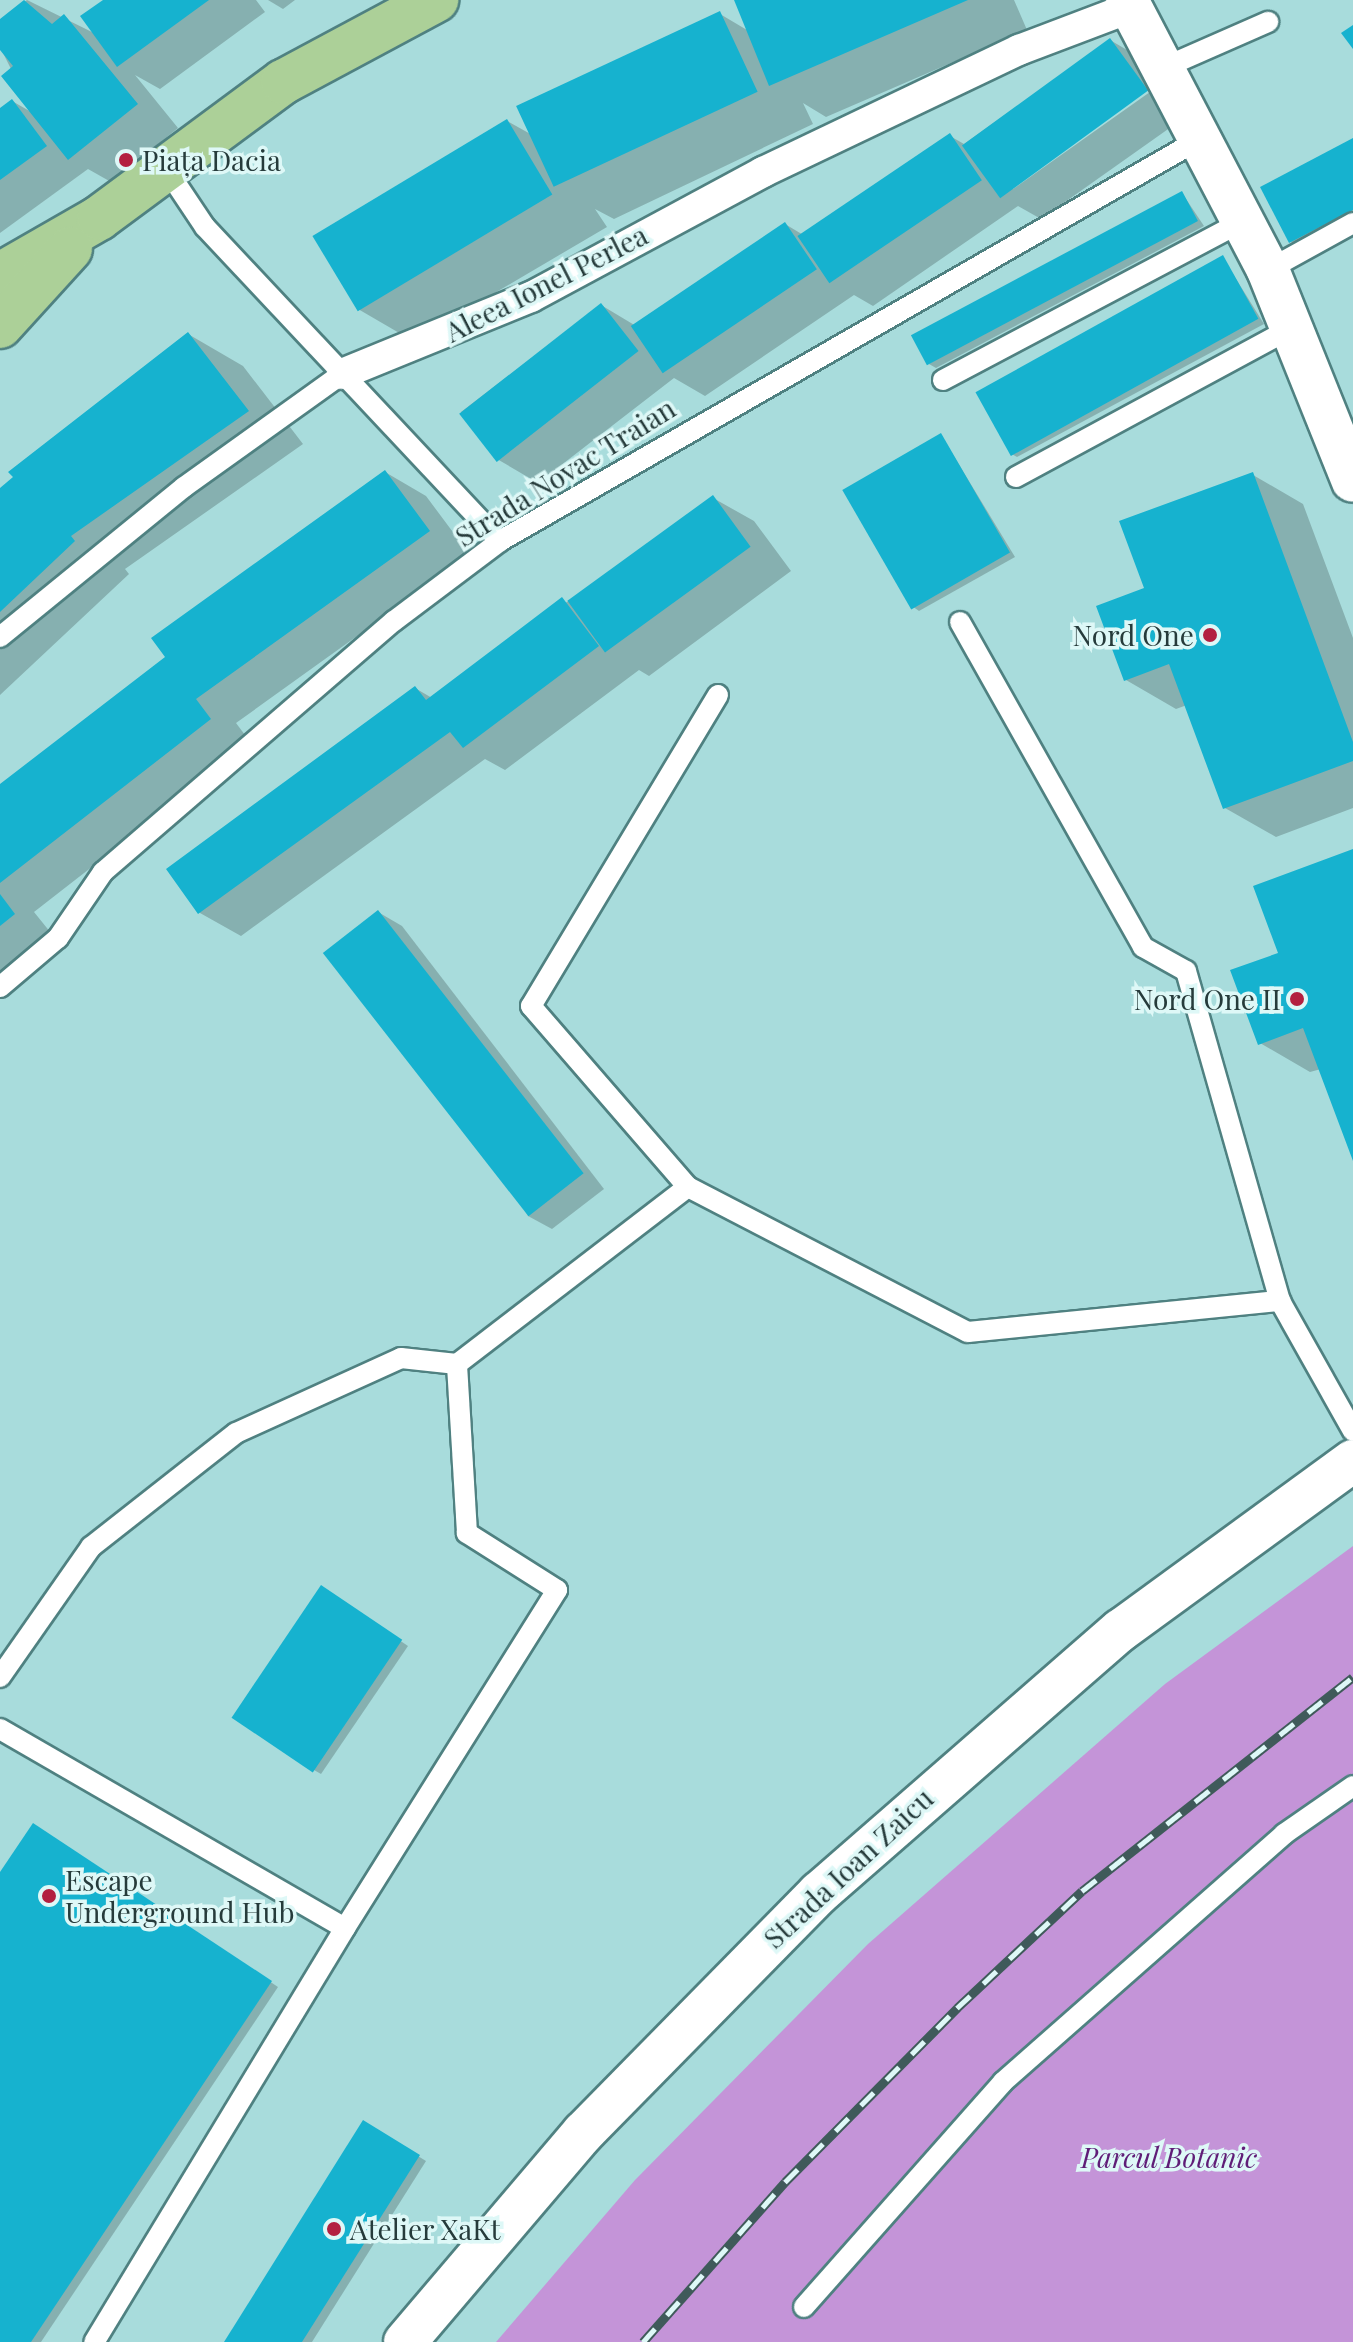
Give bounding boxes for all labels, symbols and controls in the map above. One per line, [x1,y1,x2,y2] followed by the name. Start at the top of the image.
[142,143,281,177] place label: Piața Dacia
[117,151,135,169] marker: Piața Dacia
[439,217,653,349] street label: Aleea Ionel Perlea
[449,391,681,553] street label: Strada Novac Traian
[1073,618,1194,652] place label: Nord One
[1201,626,1219,644] marker: Nord One
[1134,982,1281,1016] place label: Nord One II
[1288,990,1306,1008] marker: Nord One II
[756,1781,940,1955] street label: Strada Ioan Zaicu
[65,1863,294,1929] place label: Escape Underground Hub
[40,1887,58,1905] marker: Escape Underground Hub
[1080,2140,1258,2174] park label: Parcul Botanic
[350,2212,501,2246] place label: Atelier XaKt
[325,2220,343,2238] marker: Atelier XaKt

